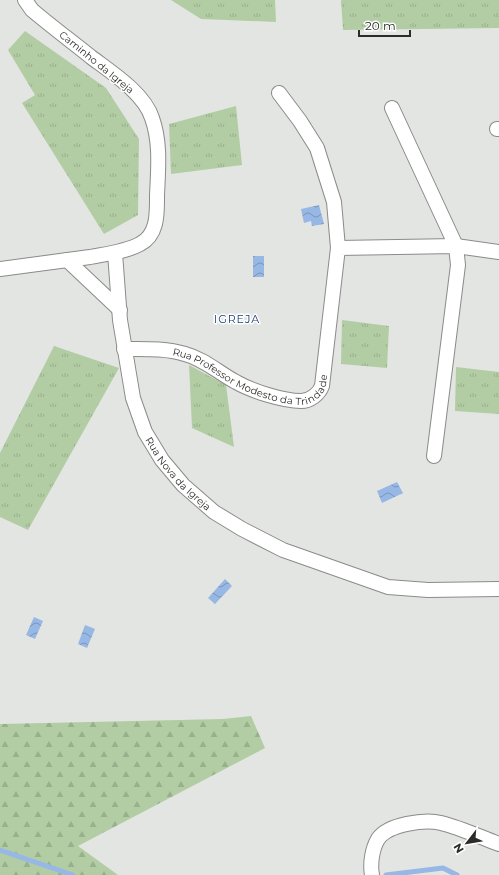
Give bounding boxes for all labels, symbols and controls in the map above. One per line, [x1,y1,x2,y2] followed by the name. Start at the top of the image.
[359,12,410,38] scale bar
[365,18,396,33] text: 20 m
[57,28,137,96] street label: Caminho da Igreja
[214,312,260,326] district label: IGREJA
[172,345,330,408] street label: Rua Professor Modesto da Trindade
[142,434,214,514] street label: Rua Nova da Igreja
[447,823,487,863] north arrow
[450,841,467,856] text: N

